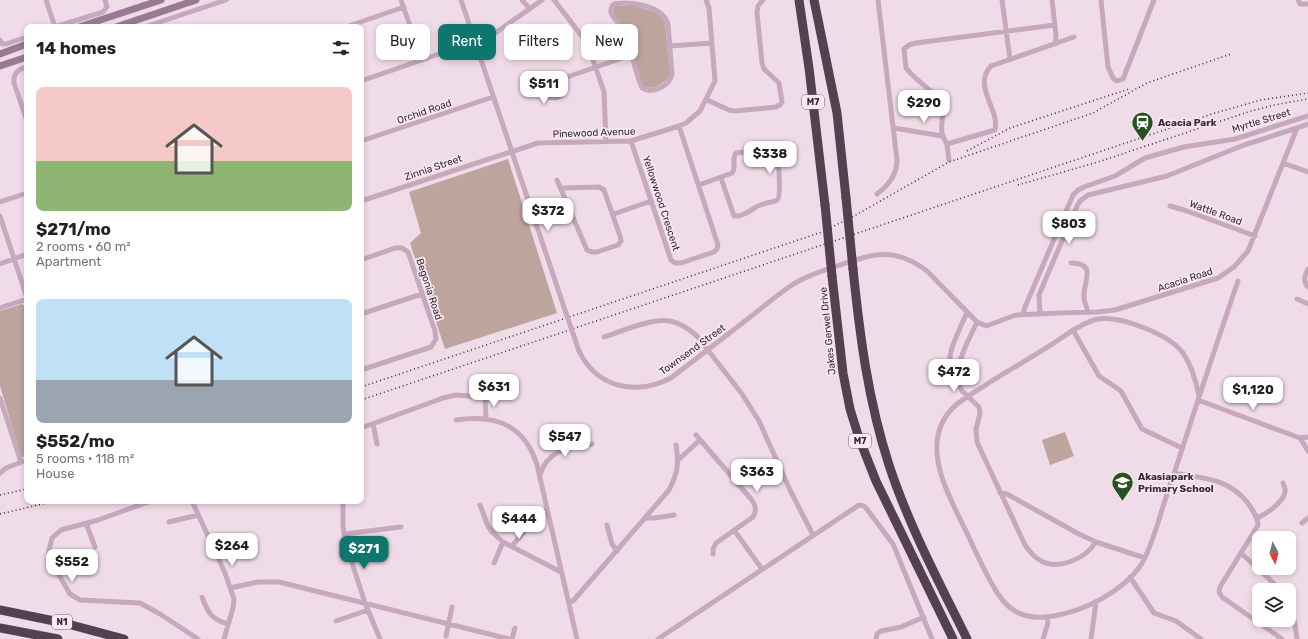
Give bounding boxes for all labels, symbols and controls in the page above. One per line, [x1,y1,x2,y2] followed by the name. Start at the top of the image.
[376,24,430,60] chip: Buy
[438,24,496,60] chip: Rent
[504,24,573,60] chip: Filters
[581,24,638,60] chip: New
[330,37,352,59] icon: filters
[36,38,116,58] text: 14 homes
[520,71,568,105] pin: $511
[529,76,559,91] text: $511
[900,90,948,124] pin: $290
[802,95,824,109] road number: M7
[907,95,941,110] text: $290
[396,97,453,127] street label: Orchid Road
[1231,106,1292,136] street label: Myrtle Street
[1130,109,1156,142] station icon: Acacia Park
[158,113,230,185] icon: home
[1158,117,1217,129] place label: Acacia Park
[552,126,636,140] street label: Pinewood Avenue
[746,141,794,175] pin: $338
[753,146,787,161] text: $338
[403,153,464,183] street label: Zinnia Street
[640,154,682,253] street label: Yellowwood Crescent
[524,198,572,232] pin: $372
[1188,198,1244,228] street label: Wattle Road
[531,203,565,218] text: $372
[1045,211,1093,245] pin: $803
[1052,216,1086,231] text: $803
[36,219,111,239] text: $271/mo
[36,239,131,254] text: 2 rooms · 60 m²
[36,254,101,269] text: Apartment
[413,257,445,322] street label: Begonia Road
[1156,265,1214,295] street label: Acacia Road
[817,286,839,376] street label: Jakes Gerwel Drive
[657,322,728,378] street label: Townsend Street
[158,325,230,397] icon: home
[930,359,978,393] pin: $472
[937,364,971,379] text: $472
[470,374,518,408] pin: $631
[1220,377,1286,411] pin: $1,120
[478,379,510,394] text: $631
[1232,382,1274,397] text: $1,120
[541,424,589,458] pin: $547
[548,429,582,444] text: $547
[36,431,115,451] text: $552/mo
[849,434,871,448] road number: M7
[36,451,134,466] text: 5 rooms · 118 m²
[733,459,781,493] pin: $363
[740,464,774,479] text: $363
[36,466,74,481] text: House
[1110,469,1136,502] school or university icon: Akasiapark Primary School
[1138,471,1214,495] place label: Akasiapark Primary School
[495,506,543,540] pin: $444
[501,511,537,526] text: $444
[1252,531,1296,575] north arrow
[1252,531,1296,627] map controls
[208,533,256,567] pin: $264
[340,536,388,570] pin: $271
[215,538,249,553] text: $264
[348,541,380,556] text: $271
[48,549,96,583] pin: $552
[55,554,89,569] text: $552
[1252,583,1296,627] button: layers
[52,615,72,629] road number: N1

